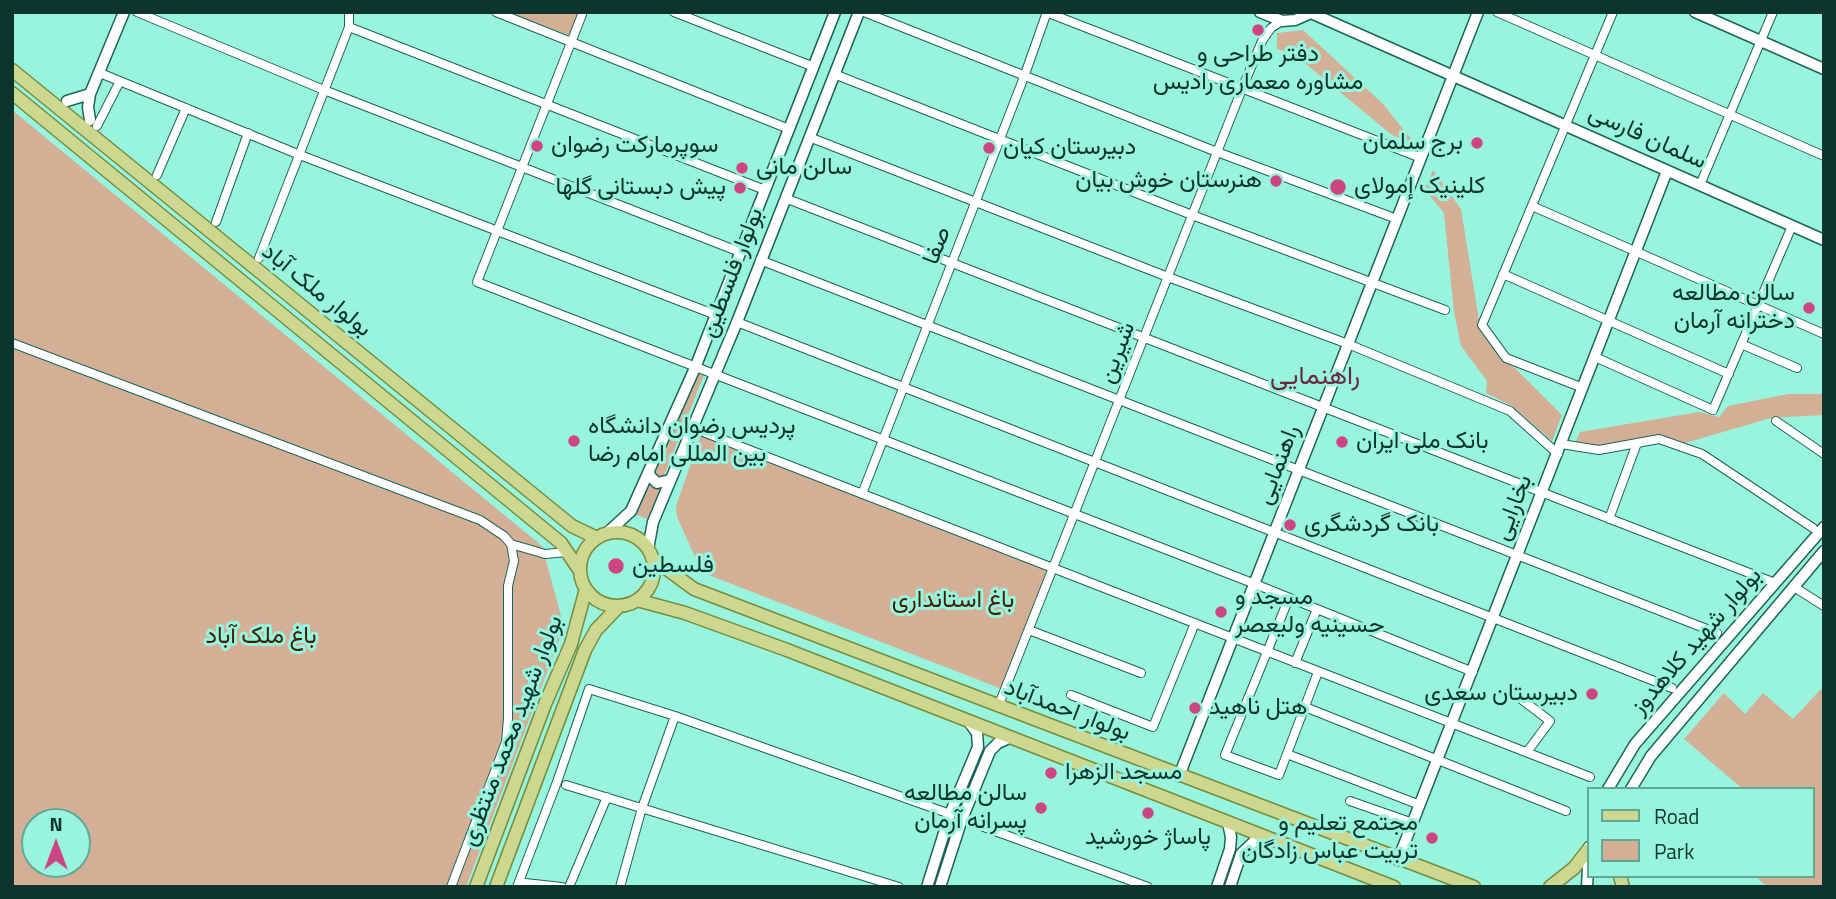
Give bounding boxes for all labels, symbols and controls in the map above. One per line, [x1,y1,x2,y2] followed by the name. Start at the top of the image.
[1250,22,1266,38] marker: دفتر طراحی و مشاوره معماری رادیس
[1153,41,1363,97] place label: دفتر طراحی و مشاوره معماری رادیس
[1583,99,1711,177] street label: سلمان فارسی
[1362,129,1463,157] place label: برج سلمان
[551,132,718,160] place label: سوپرمارکت رضوان
[1003,134,1136,162] place label: دبیرستان کیان
[1469,135,1485,151] marker: برج سلمان
[529,138,545,154] marker: سوپرمارکت رضوان
[981,140,997,156] marker: دبیرستان کیان
[756,154,852,182] place label: سالن مانی
[734,160,750,176] marker: سالن مانی
[1075,167,1262,195] place label: هنرستان خوش بیان
[1268,173,1284,189] marker: هنرستان خوش بیان
[1354,173,1485,201] place label: کلینیک إمولای
[556,174,726,202] place label: پیش دبستانی گلها
[1328,177,1348,197] marker: کلینیک إمولای
[732,180,748,196] marker: پیش دبستانی گلها
[695,204,771,342] street label: بولوار فلسطین
[918,223,958,269] street label: صفا
[255,238,377,344] street label: بولوار ملک آباد
[1672,280,1795,336] place label: سالن مطالعه دخترانه آرمان
[1801,300,1817,316] marker: سالن مطالعه دخترانه آرمان
[1093,318,1143,388] street label: شیرین
[1270,362,1360,394] district label: راهنمایی
[588,413,796,469] place label: پردیس رضوان دانشگاه بین المللی امام رضا
[1251,421,1307,509] street label: راهنمایی
[1356,428,1489,456] place label: بانک ملی ایران
[566,433,582,449] marker: پردیس رضوان دانشگاه بین المللی امام رضا
[1334,434,1350,450] marker: بانک ملی ایران
[1488,471,1540,545] street label: بخارایی
[1304,511,1439,539] place label: بانک گردشگری
[1282,517,1298,533] marker: بانک گردشگری
[632,552,714,580] place label: فلسطین
[606,556,626,576] marker: فلسطین
[1625,563,1769,721] street label: بولوار شهید کلاهدوز
[1235,584,1384,640] place label: مسجد و حسینیه ولیعصر
[892,587,1014,615] park label: باغ استانداری
[1213,604,1229,620] marker: مسجد و حسینیه ولیعصر
[456,612,570,850] street label: بولوار شهید محمد منتظری
[205,623,317,651] park label: باغ ملک آباد
[1000,674,1134,748] street label: بولوار احمدآباد
[1424,680,1578,708] place label: دبیرستان سعدی
[1584,686,1600,702] marker: دبیرستان سعدی
[1209,694,1307,722] place label: هتل ناهید
[1187,700,1203,716] marker: هتل ناهید
[1065,759,1182,787] place label: مسجد الزهرا
[1043,765,1059,781] marker: مسجد الزهرا
[904,780,1027,836] place label: سالن مطالعه پسرانه آرمان
[1588,787,1815,878] legend
[1033,800,1049,816] marker: سالن مطالعه پسرانه آرمان
[1654,800,1699,832] text: Road
[1140,805,1156,821] marker: پاساژ خورشید
[21,808,91,878] north arrow
[49,809,63,838] text: N
[1241,810,1418,866] place label: مجتمع تعلیم و تربیت عباس زادگان
[1085,824,1211,852] place label: پاساژ خورشید
[1424,830,1440,846] marker: مجتمع تعلیم و تربیت عباس زادگان
[1654,835,1694,867] text: Park

